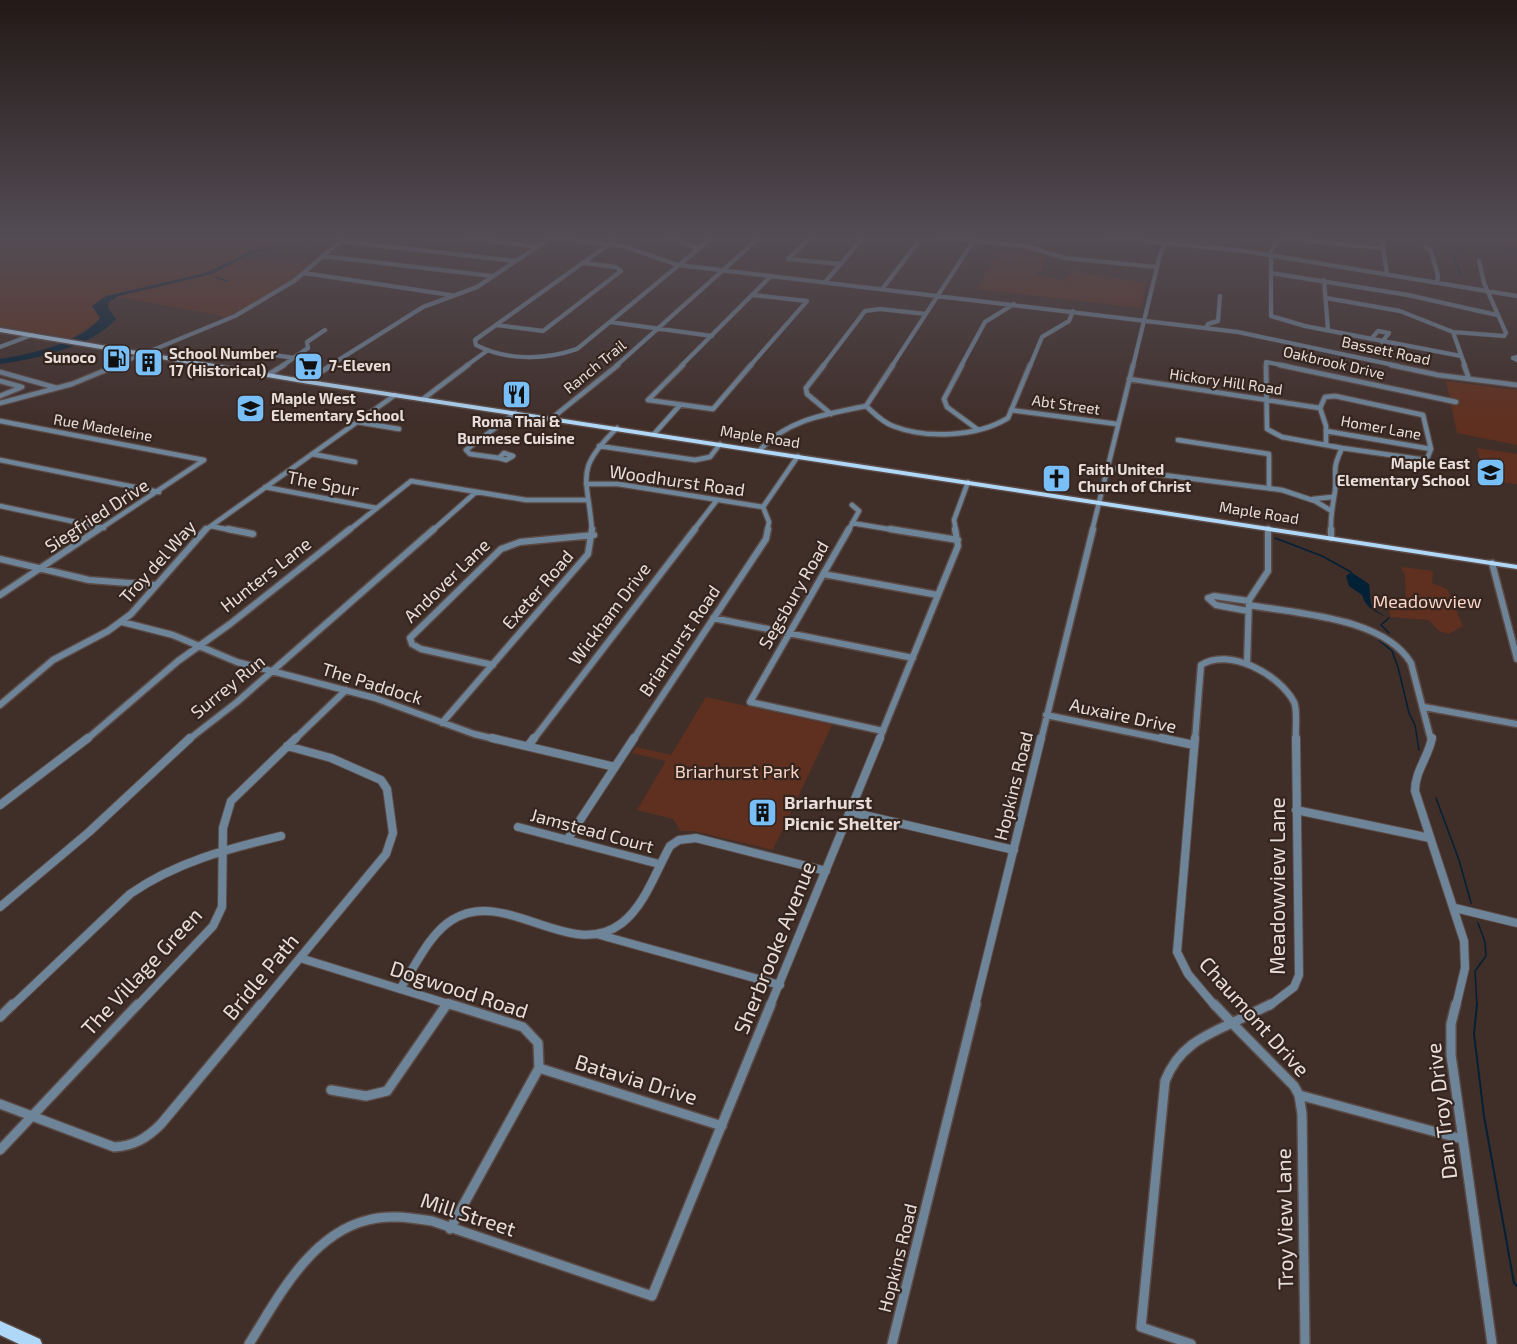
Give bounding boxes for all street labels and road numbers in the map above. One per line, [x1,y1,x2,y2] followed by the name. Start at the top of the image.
[1340,332,1432,368] street label: Bassett Road
[560,335,630,397] street label: Ranch Trail
[1282,342,1387,382] street label: Oakbrook Drive
[1168,364,1284,398] street label: Hickory Hill Road
[1031,390,1102,418] street label: Abt Street
[52,409,154,445] street label: Rue Madeleine
[1339,411,1423,443] street label: Homer Lane
[719,421,801,451] street label: Maple Road
[608,460,746,500] street label: Woodhurst Road
[285,465,361,501] street label: The Spur
[40,473,153,557] street label: Siegfried Drive
[1218,497,1300,527] street label: Maple Road
[114,515,201,607] street label: Troy del Way
[216,532,315,616] street label: Hunters Lane
[399,534,494,627] street label: Andover Lane
[753,536,833,653] street label: Segsbury Road
[497,545,578,634] street label: Exeter Road
[564,558,655,669] street label: Wickham Drive
[634,581,724,700] street label: Briarhurst Road
[186,650,269,723] street label: Surrey Run
[319,657,425,709] street label: The Paddock
[1068,693,1179,737] street label: Auxaire Drive
[989,729,1037,842] street label: Hopkins Road
[1264,797,1289,975] street label: Meadowview Lane
[528,803,656,857] street label: Jamstead Court
[728,858,820,1037] street label: Sherbrooke Avenue
[75,902,206,1040] street label: The Village Green
[217,928,303,1024] street label: Bridle Path
[1195,951,1316,1081] street label: Chaumont Drive
[387,954,532,1023] street label: Dogwood Road
[1420,1042,1461,1181] street label: Dan Troy Drive
[572,1048,701,1109] street label: Batavia Drive
[1270,1148,1297,1290] street label: Troy View Lane
[418,1186,519,1241] street label: Mill Street
[873,1201,921,1314] street label: Hopkins Road

